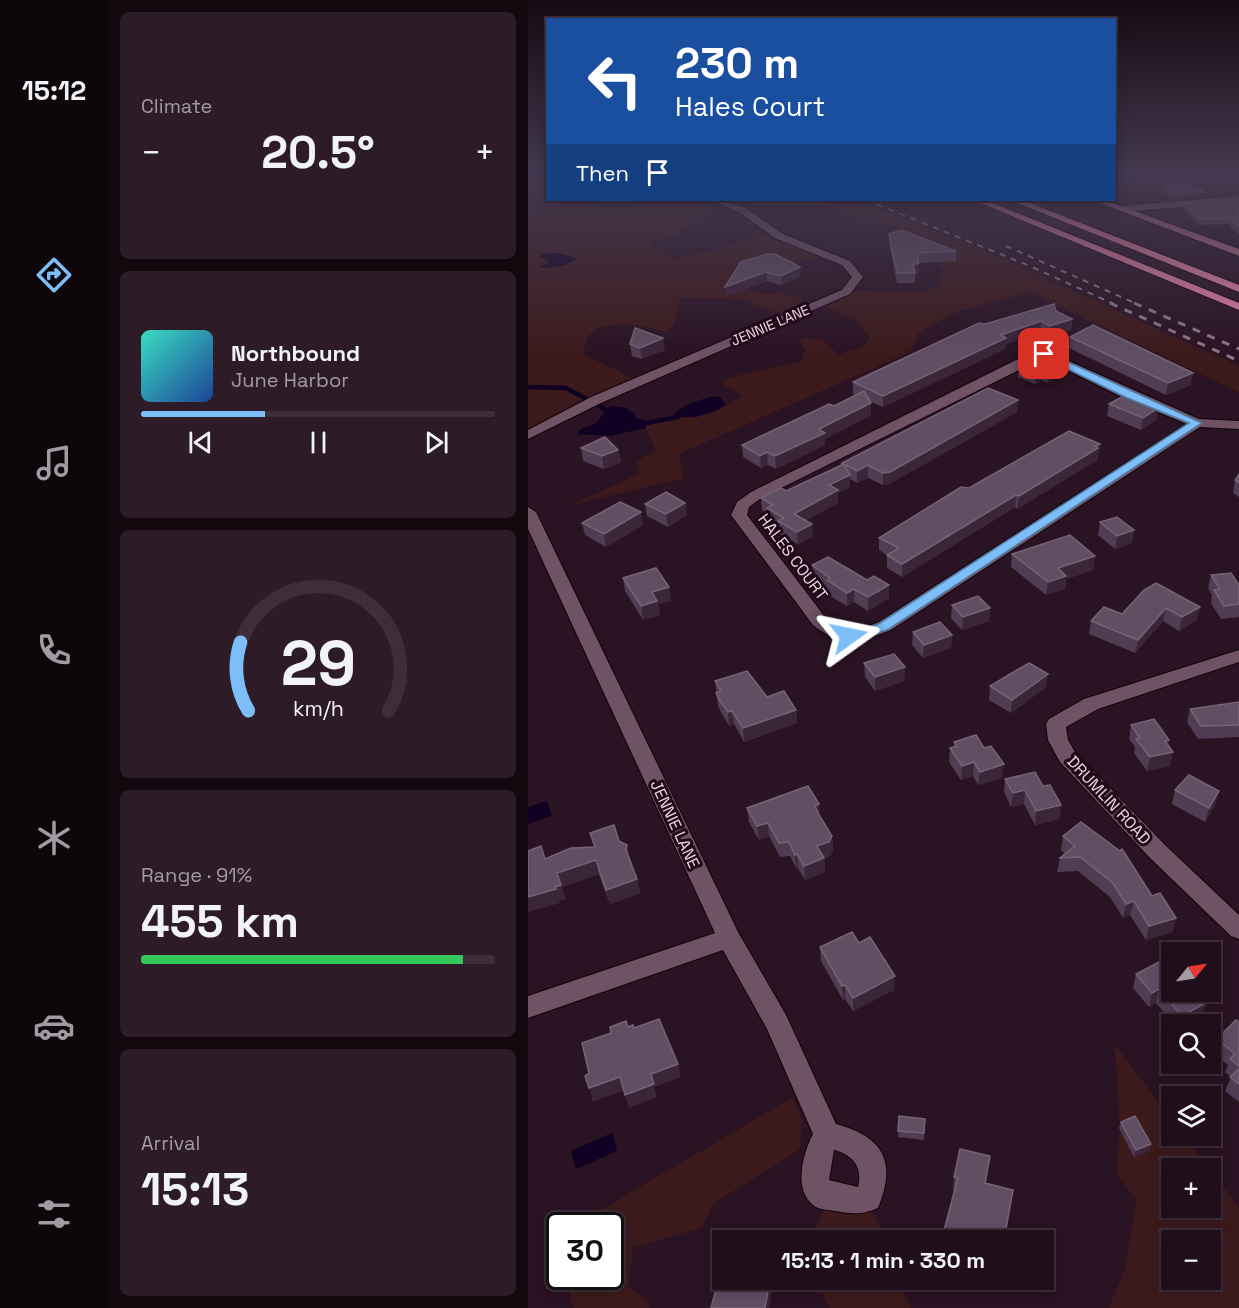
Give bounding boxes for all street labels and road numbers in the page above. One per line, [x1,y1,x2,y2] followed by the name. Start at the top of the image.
[728,300,812,350] street label: JENNIE LANE
[754,509,832,605] street label: HALES COURT
[1062,751,1156,849] street label: DRUMLIN ROAD
[645,776,705,872] street label: JENNIE LANE

